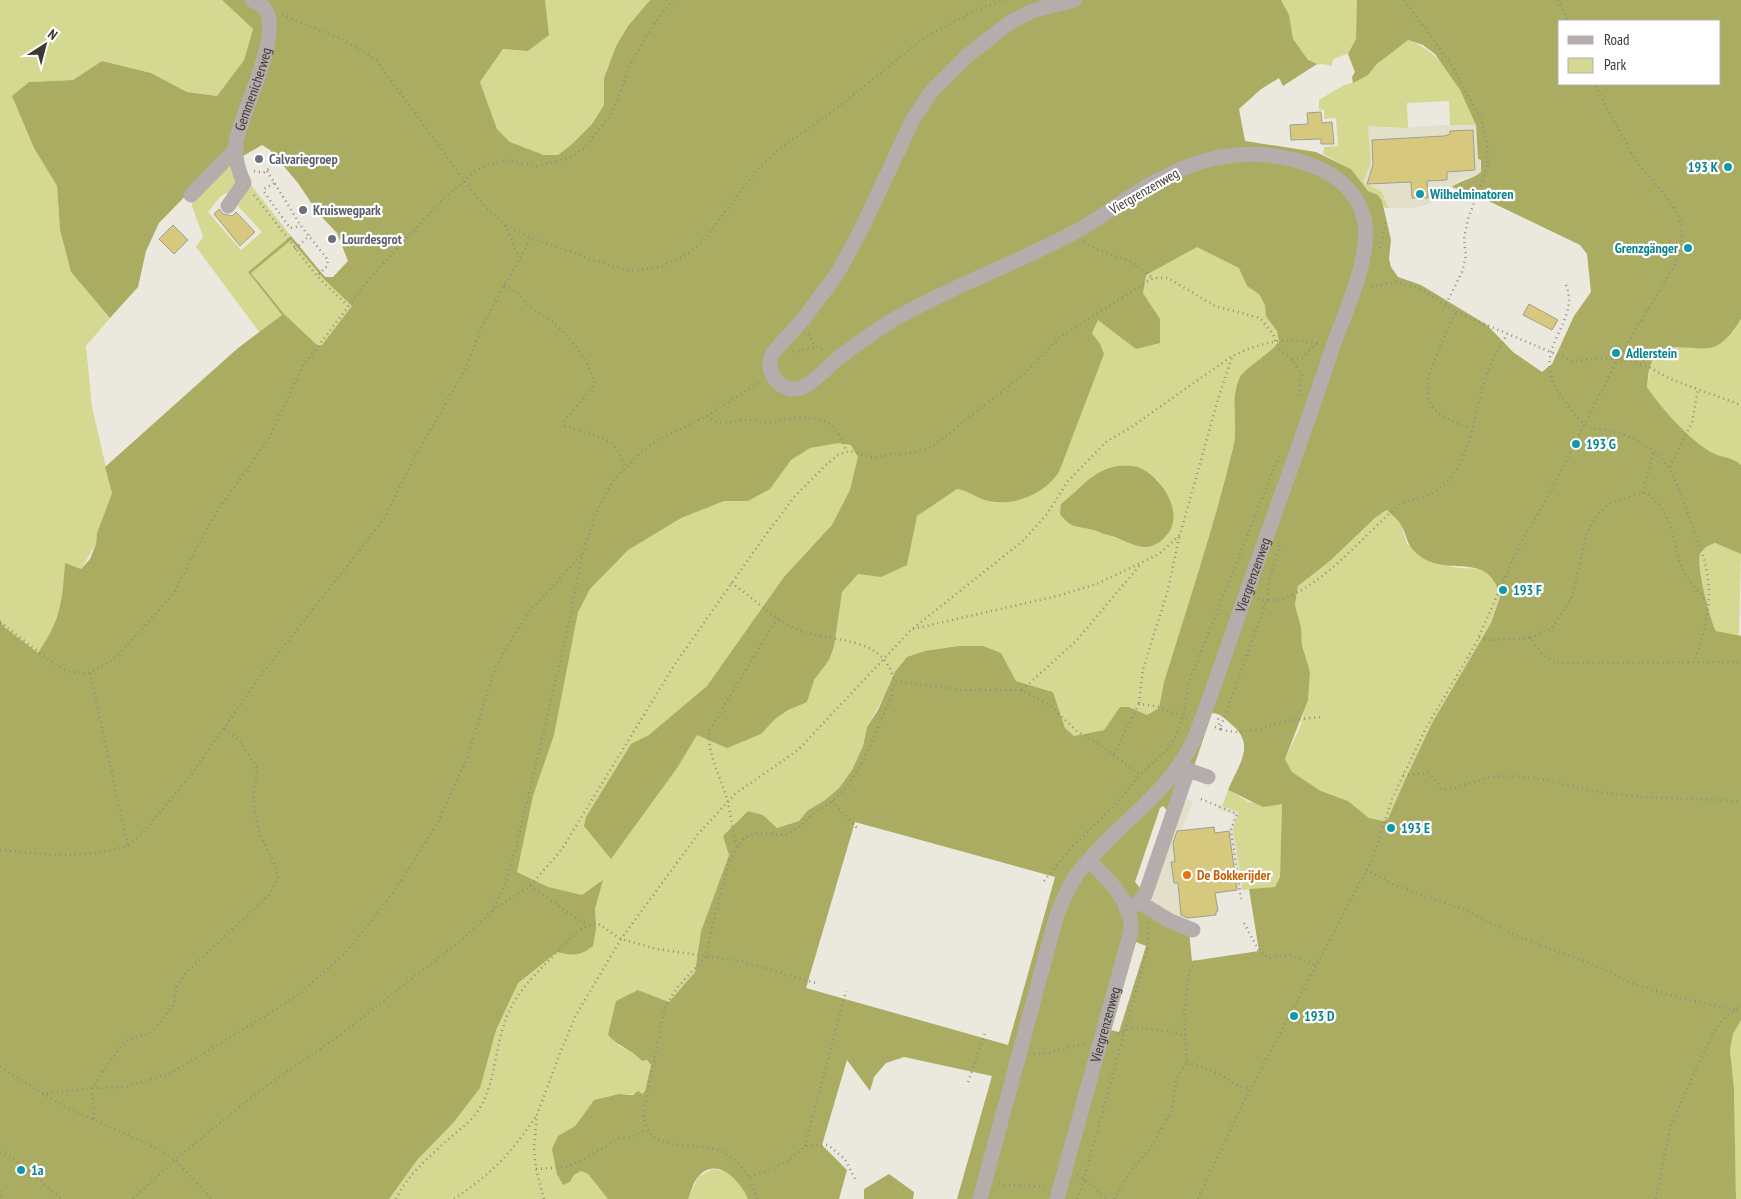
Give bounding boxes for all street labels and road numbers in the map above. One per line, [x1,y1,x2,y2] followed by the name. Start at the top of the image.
[230,46,275,133] street label: Gemmenicherweg
[1105,164,1182,219] street label: Viergrenzenweg
[1231,535,1274,615] street label: Viergrenzenweg
[1086,985,1124,1065] street label: Viergrenzenweg

